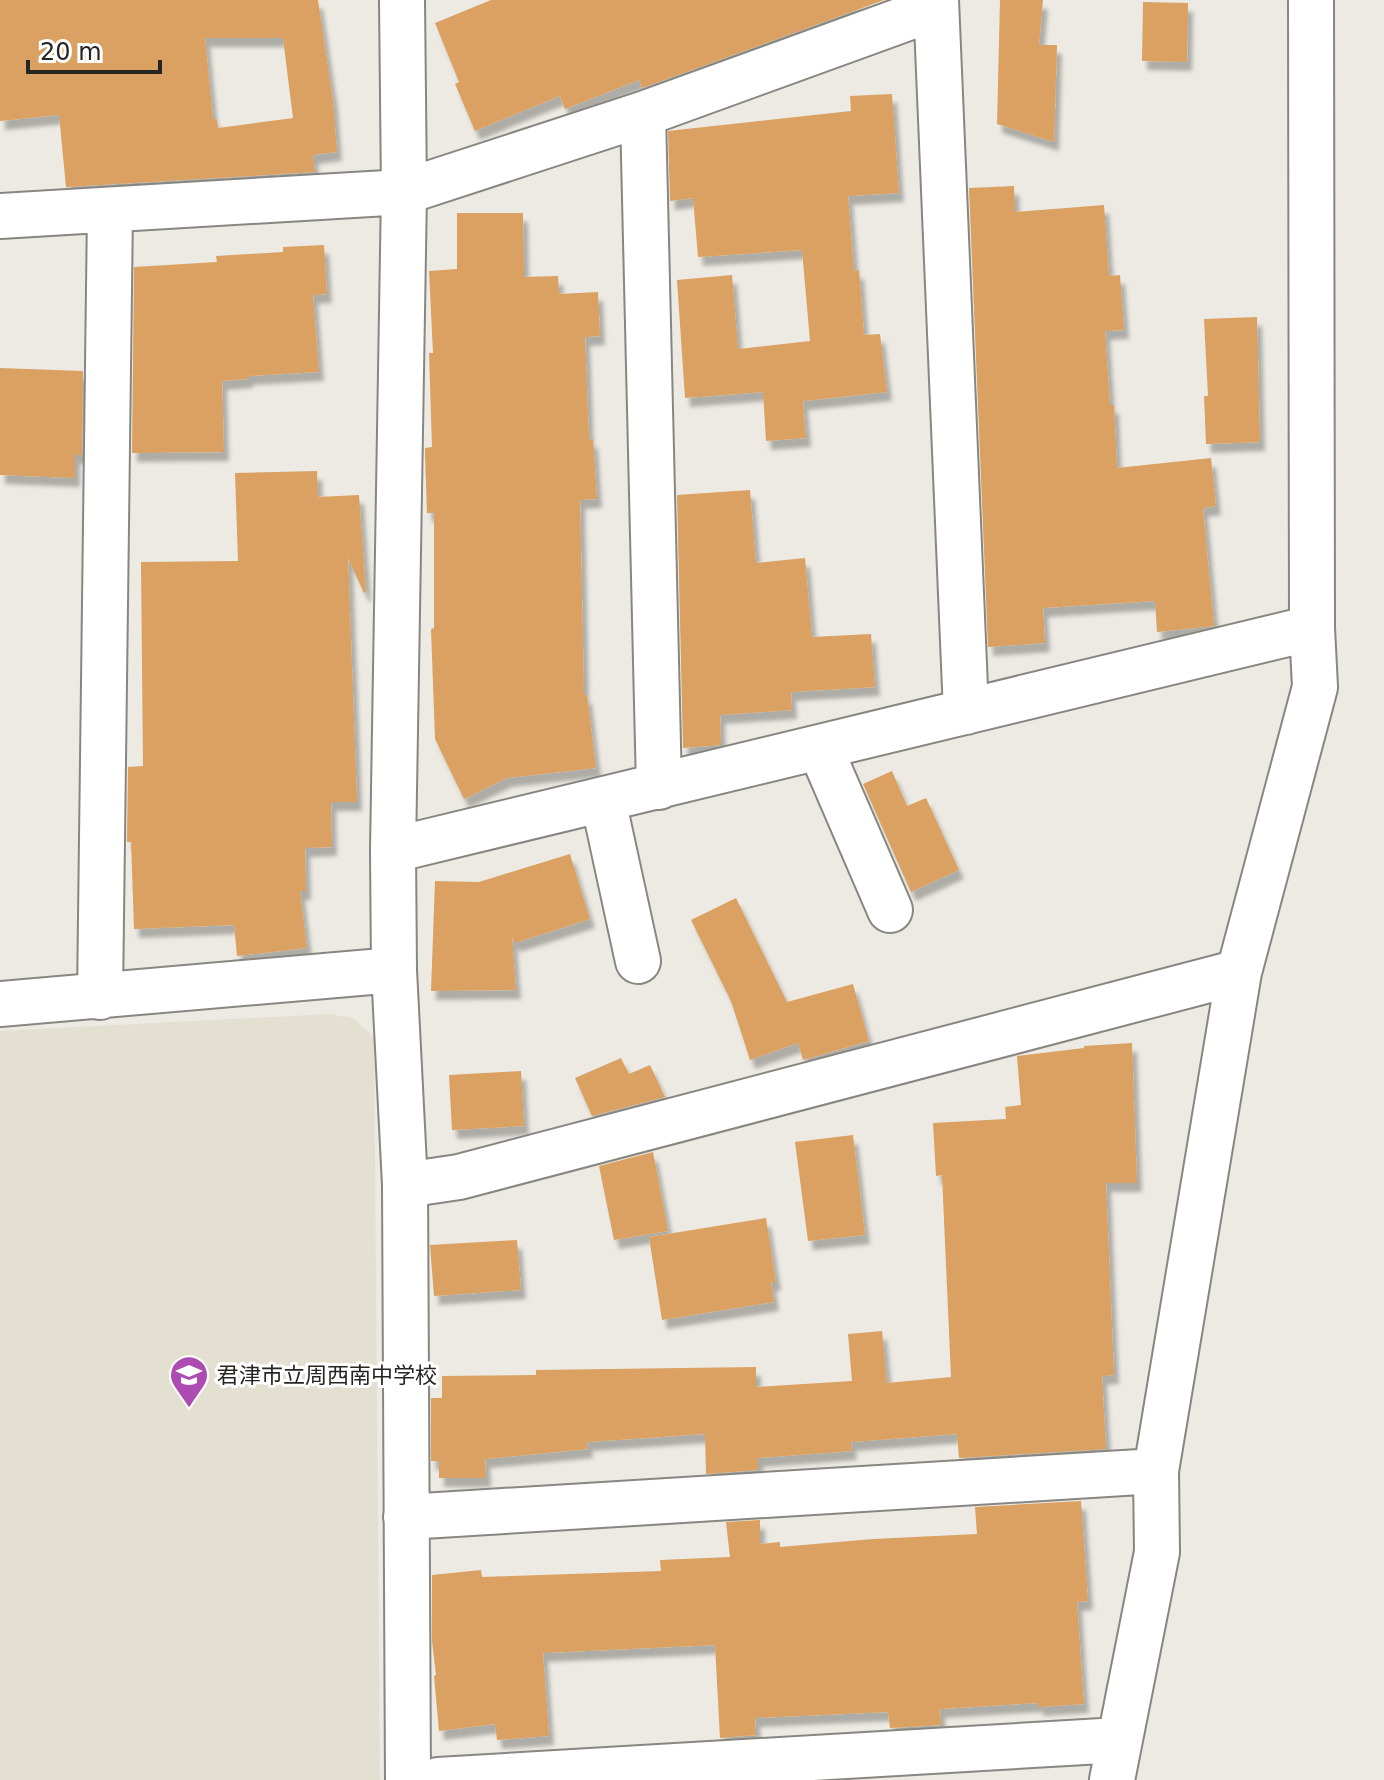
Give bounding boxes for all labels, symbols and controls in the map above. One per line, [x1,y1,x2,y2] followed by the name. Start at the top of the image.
[28,24,160,74] scale bar
[40,38,102,66] text: 20 m
[168,1354,210,1409] school or university icon: 君津市立周西南中学校
[217,1363,437,1388] place label: 君津市立周西南中学校

